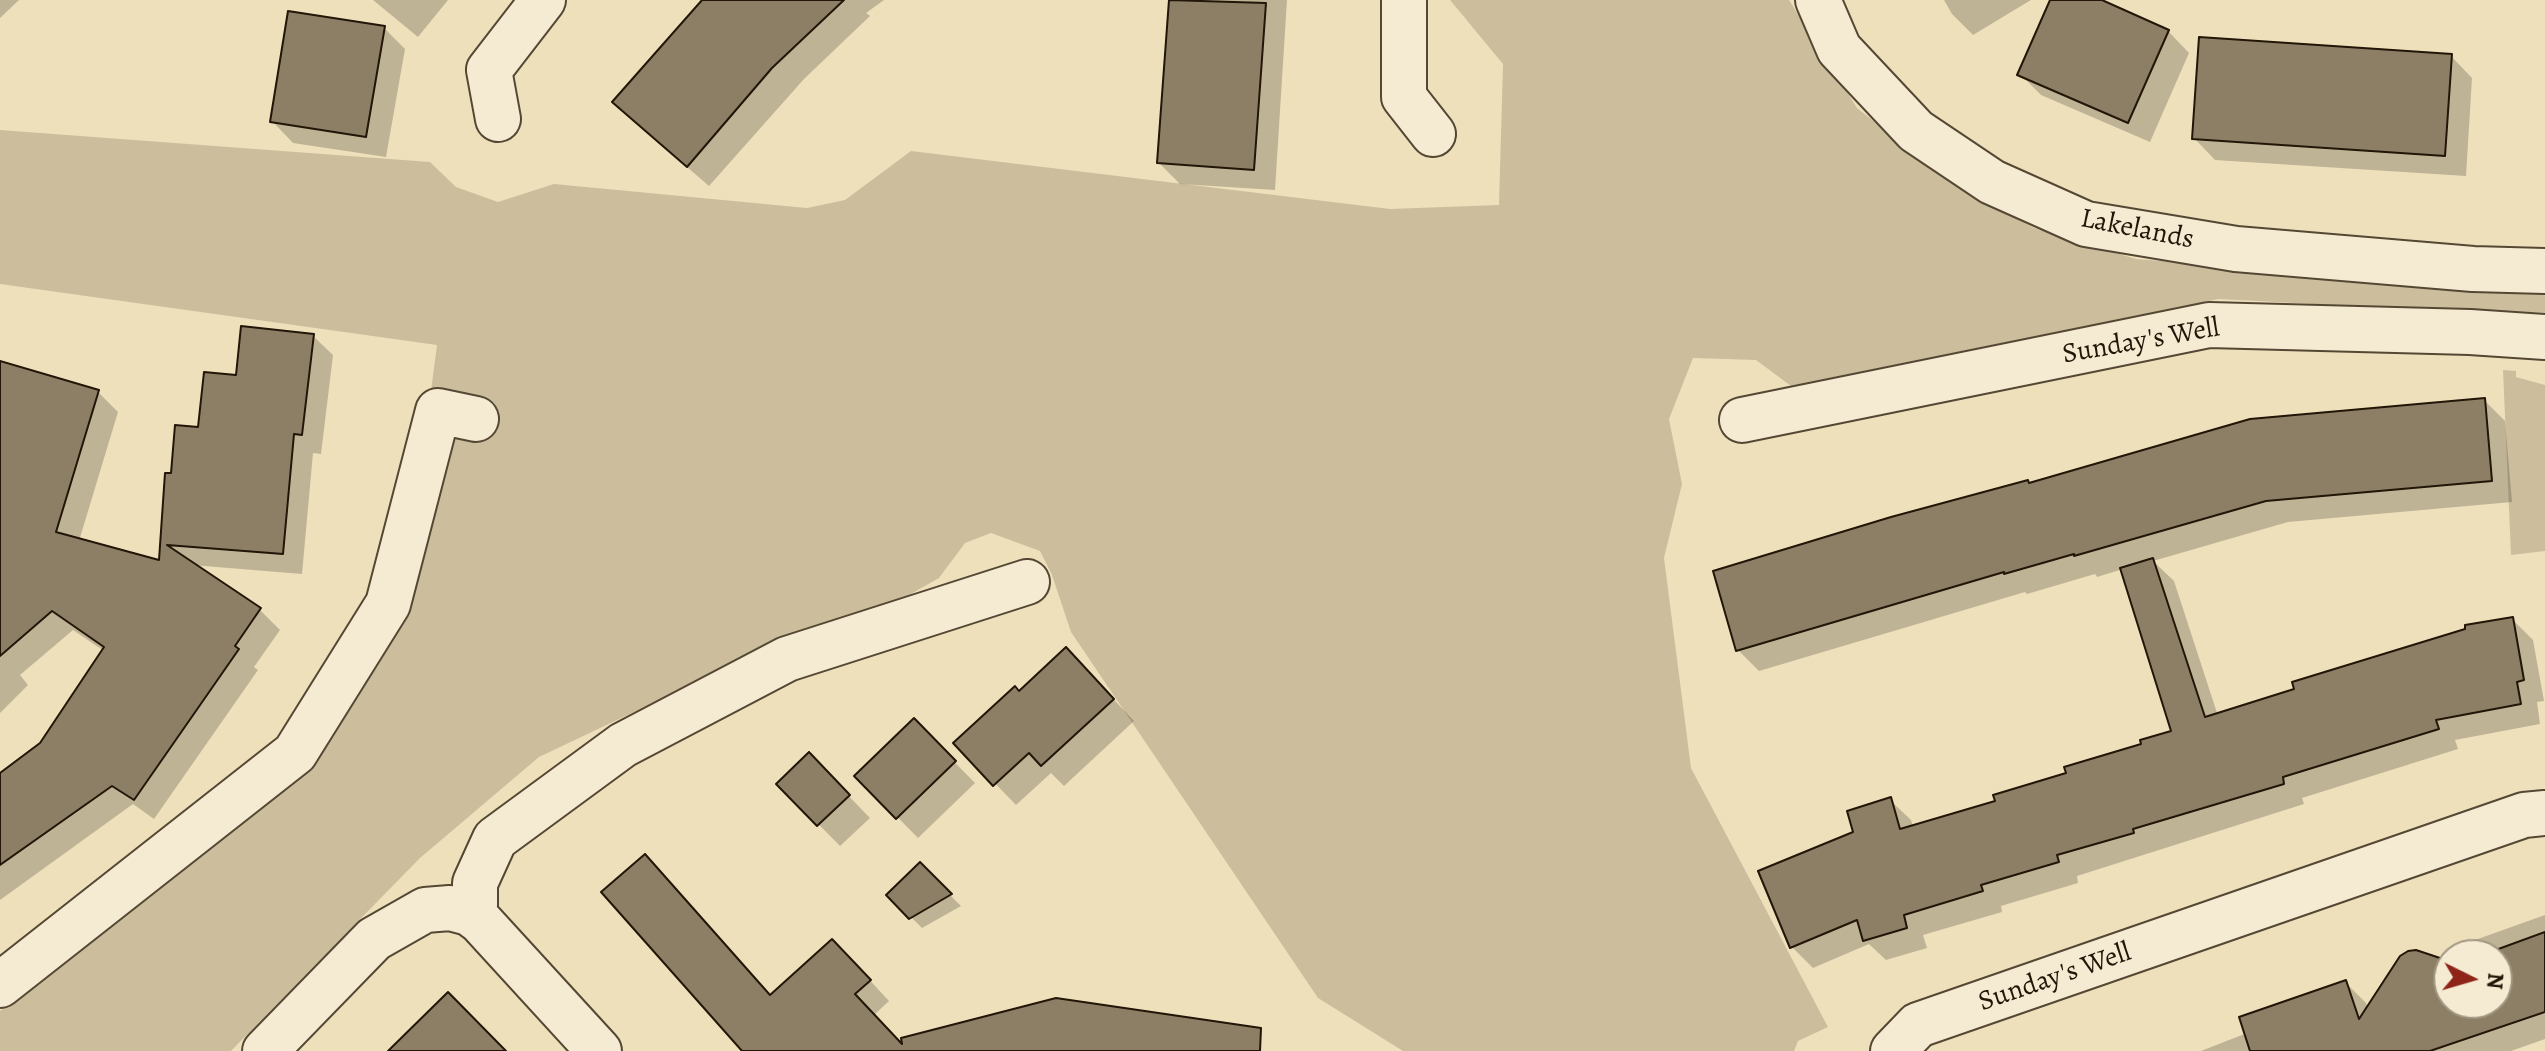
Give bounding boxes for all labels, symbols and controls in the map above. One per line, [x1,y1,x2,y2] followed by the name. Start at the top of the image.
[2078,203,2196,257] street label: Lakelands
[2060,312,2222,372] street label: Sunday's Well
[1974,936,2136,1020] street label: Sunday's Well
[2433,939,2513,1019] north arrow
[2479,972,2511,990] text: N

